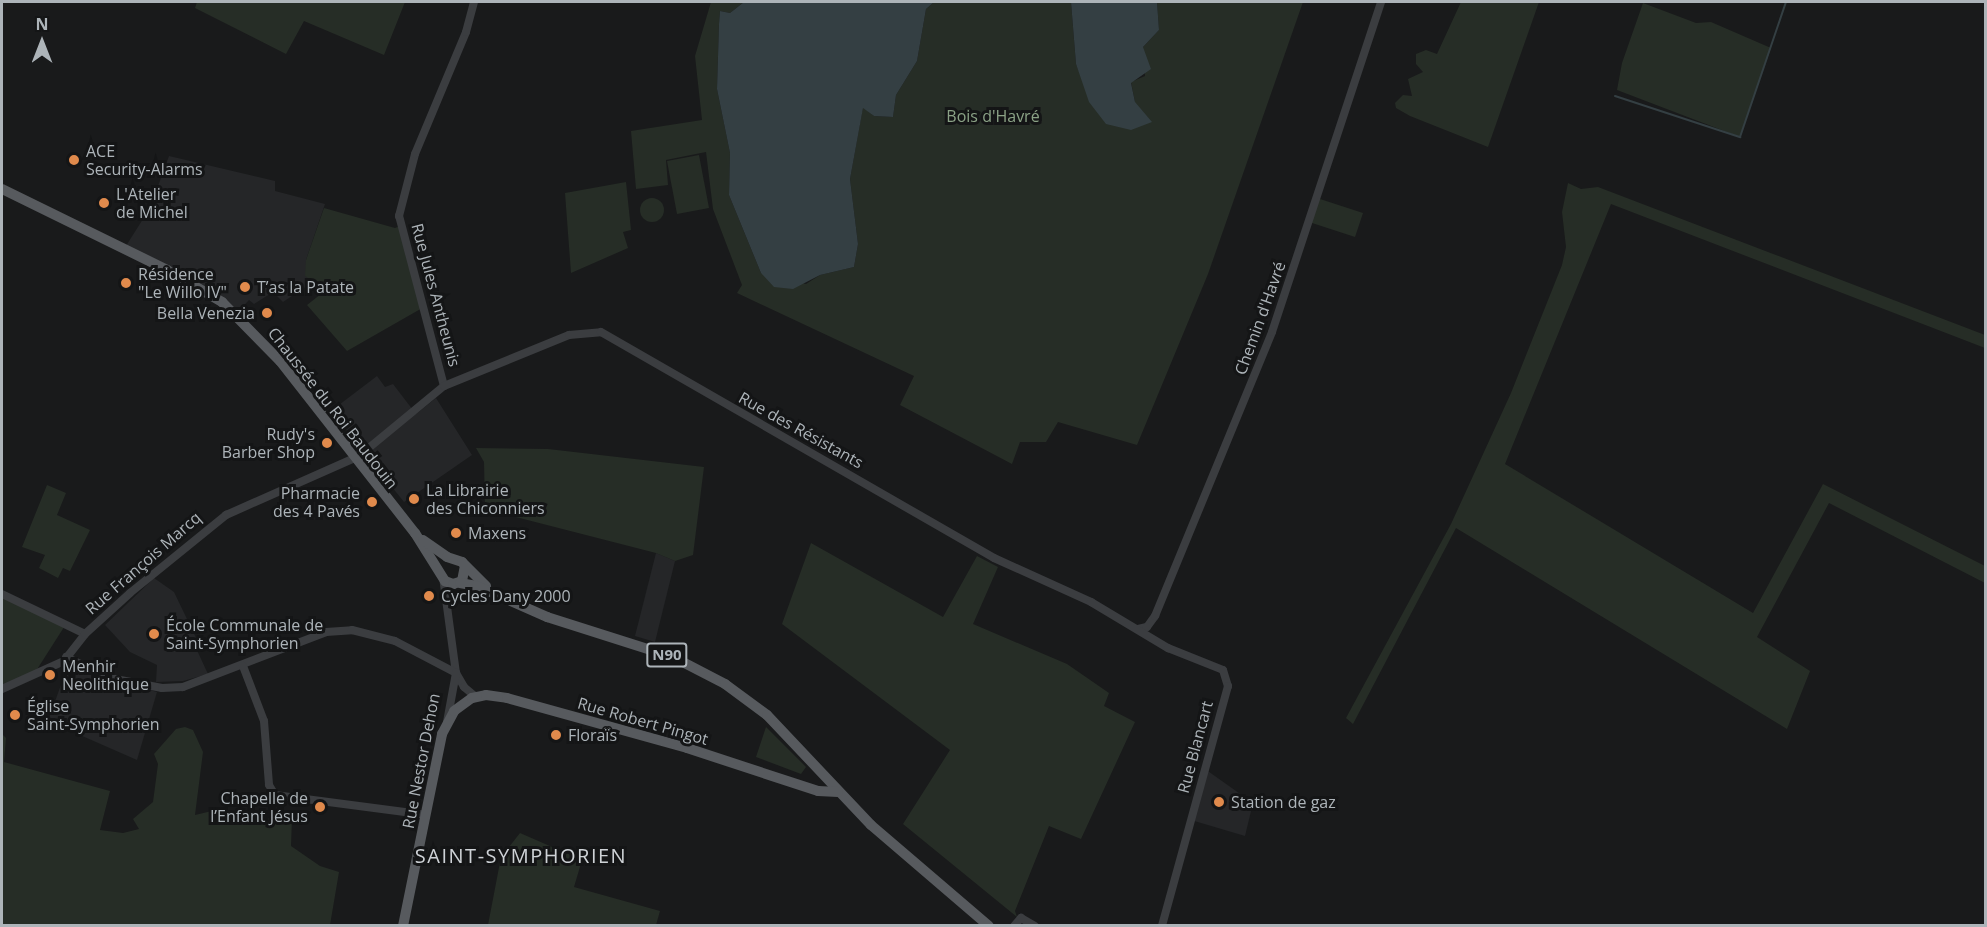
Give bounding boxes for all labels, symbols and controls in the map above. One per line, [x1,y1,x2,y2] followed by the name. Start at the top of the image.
[12,12,72,72] north arrow
[35,13,49,35] text: N
[946,106,1040,126] park label: Bois d'Havré
[86,141,203,179] place label: ACE Security-Alarms
[67,153,81,167] marker: ACE Security-Alarms
[116,184,188,222] place label: L'Atelier de Michel
[97,196,111,210] marker: L'Atelier de Michel
[408,221,464,369] street label: Rue Jules Antheunis
[1231,259,1289,377] street label: Chemin d'Havré
[138,264,227,302] place label: Résidence "Le Willo IV"
[119,276,133,290] marker: Résidence "Le Willo IV"
[257,277,354,297] place label: T’as la Patate
[238,280,252,294] marker: T’as la Patate
[157,303,255,323] place label: Bella Venezia
[260,306,274,320] marker: Bella Venezia
[264,323,402,493] street label: Chaussée du Roi Baudouin
[735,388,867,472] street label: Rue des Résistants
[222,424,315,462] place label: Rudy's Barber Shop
[320,436,334,450] marker: Rudy's Barber Shop
[426,480,545,518] place label: La Librairie des Chiconniers
[273,483,360,521] place label: Pharmacie des 4 Pavés
[407,492,421,506] marker: La Librairie des Chiconniers
[365,495,379,509] marker: Pharmacie des 4 Pavés
[81,508,205,618] street label: Rue François Marcq
[468,523,526,543] place label: Maxens
[449,526,463,540] marker: Maxens
[441,586,571,606] place label: Cycles Dany 2000
[422,589,436,603] marker: Cycles Dany 2000
[166,615,323,653] place label: École Communale de Saint-Symphorien
[147,627,161,641] marker: École Communale de Saint-Symphorien
[646,643,688,667] road number: N90
[62,656,149,694] place label: Menhir Neolithique
[43,668,57,682] marker: Menhir Neolithique
[398,692,444,830] street label: Rue Nestor Dehon
[575,693,711,749] street label: Rue Robert Pingot
[27,696,160,734] place label: Église Saint-Symphorien
[1173,699,1217,795] street label: Rue Blancart
[8,708,22,722] marker: Église Saint-Symphorien
[568,725,617,745] place label: Floraïs
[549,728,563,742] marker: Floraïs
[210,788,308,826] place label: Chapelle de l’Enfant Jésus
[1231,792,1336,812] place label: Station de gaz
[1212,795,1226,809] marker: Station de gaz
[313,800,327,814] marker: Chapelle de l’Enfant Jésus
[415,843,627,867] district label: SAINT-SYMPHORIEN

